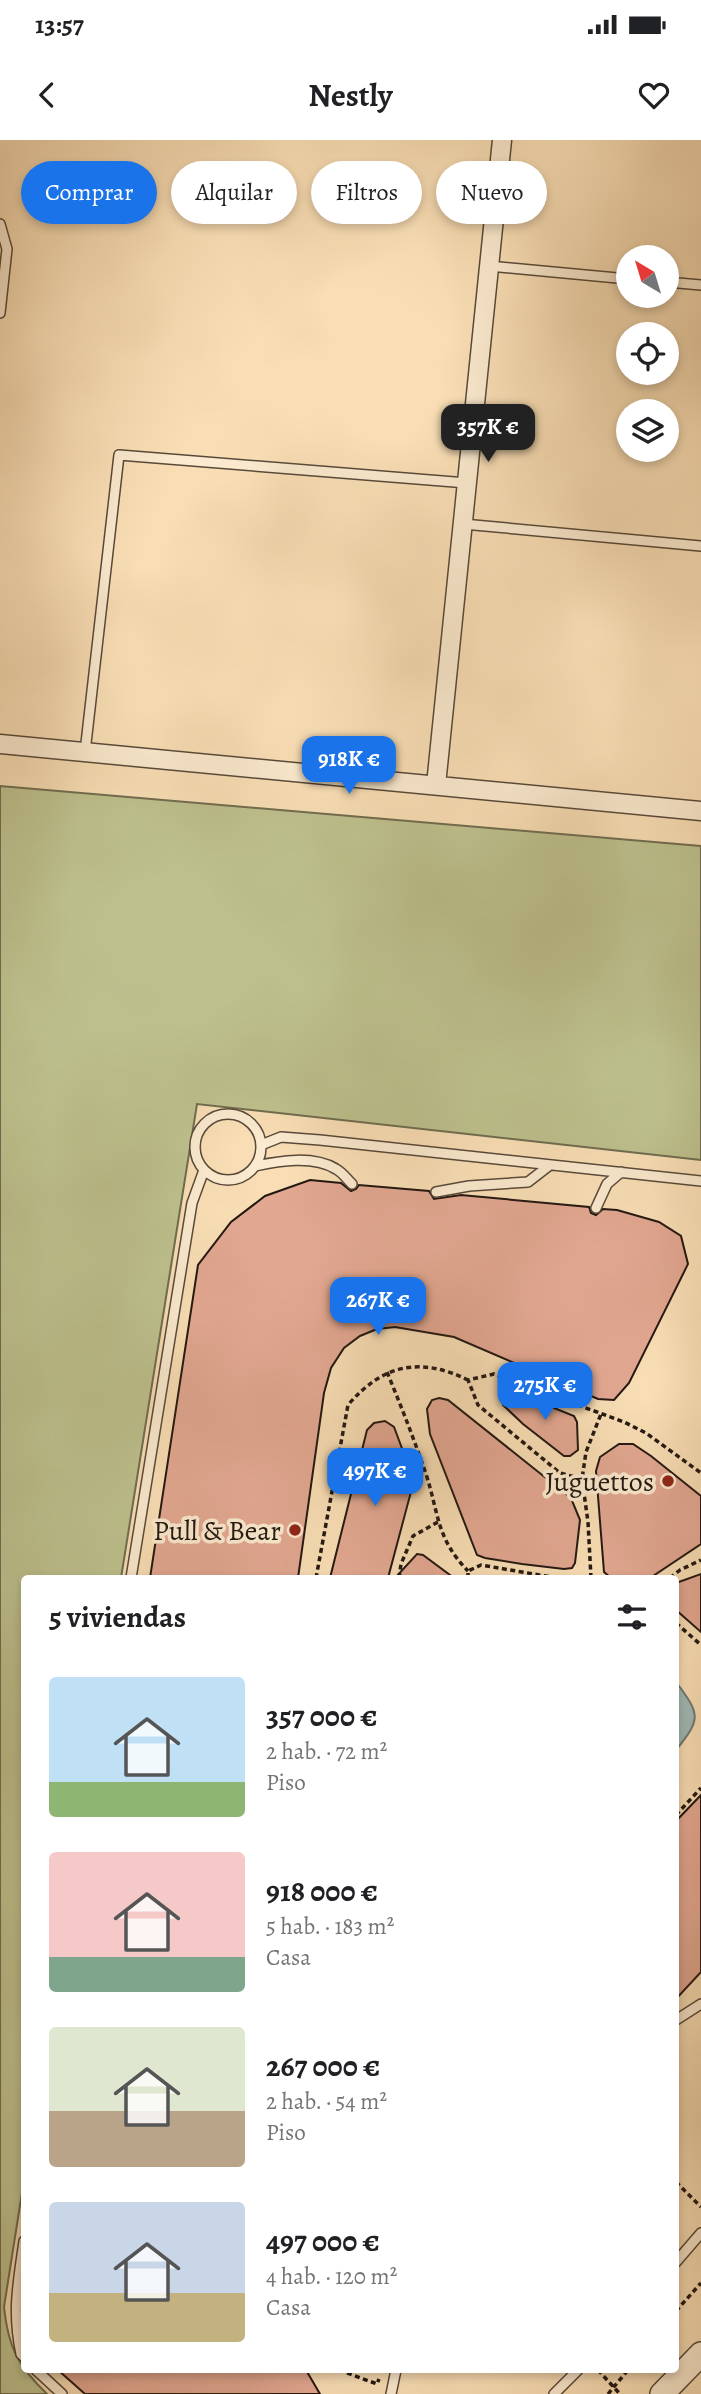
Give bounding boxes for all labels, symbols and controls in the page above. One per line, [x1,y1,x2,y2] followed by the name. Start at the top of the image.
[35,7,84,42] text: 13:57
[308,73,393,117] text: Nestly
[28,76,66,114] icon: back
[635,76,673,114] icon: heart
[21,161,157,224] chip: Comprar
[171,161,297,224] chip: Alquilar
[311,161,422,224] chip: Filtros
[436,161,547,224] chip: Nuevo
[616,245,679,308] north arrow
[616,245,679,462] map controls
[616,322,679,385] button: locate
[616,399,679,462] button: layers
[431,404,545,464] pin: 357K €
[457,411,519,442] text: 357K €
[292,736,406,796] pin: 918K €
[318,743,380,774] text: 918K €
[321,1278,435,1337] pin: 267K €
[346,1284,410,1315] text: 267K €
[488,1362,602,1422] pin: 275K €
[513,1369,577,1400] text: 275K €
[318,1448,432,1508] pin: 497K €
[343,1455,407,1486] text: 497K €
[545,1463,654,1501] place label: Juguettos
[660,1473,676,1489] marker: Juguettos
[153,1512,281,1550] place label: Pull & Bear
[287,1522,303,1538] marker: Pull & Bear
[49,1597,186,1637] text: 5 viviendas
[613,1598,651,1636] icon: filters
[266,1696,377,1736] text: 357 000 €
[105,1705,189,1789] icon: home
[266,1736,387,1767] text: 2 hab. · 72 m²
[266,1767,306,1798] text: Piso
[266,1871,378,1911] text: 918 000 €
[105,1880,189,1964] icon: home
[266,1911,394,1942] text: 5 hab. · 183 m²
[266,1942,311,1973] text: Casa
[266,2046,380,2086] text: 267 000 €
[105,2055,189,2139] icon: home
[266,2086,387,2117] text: 2 hab. · 54 m²
[266,2117,306,2148] text: Piso
[266,2221,380,2261] text: 497 000 €
[105,2230,189,2314] icon: home
[266,2261,397,2292] text: 4 hab. · 120 m²
[266,2292,311,2323] text: Casa

